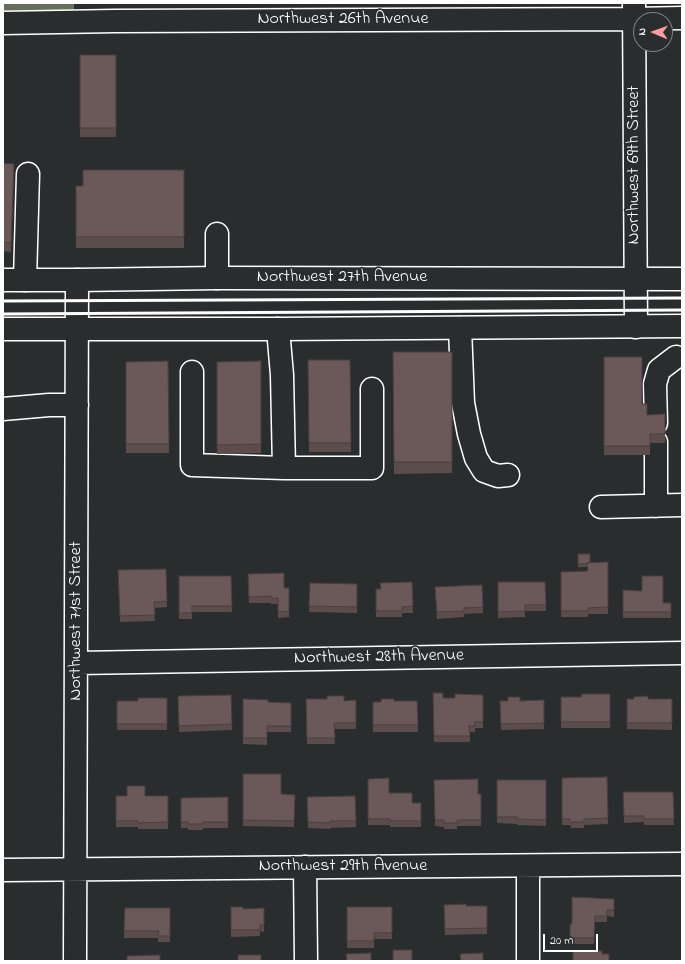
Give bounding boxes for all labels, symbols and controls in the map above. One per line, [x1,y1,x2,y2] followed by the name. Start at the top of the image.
[257,9,429,31] street label: Northwest 26th Avenue
[633,12,673,52] north arrow
[634,28,650,36] text: N
[624,85,646,245] street label: Northwest 69th Street
[257,267,427,289] street label: Northwest 27th Avenue
[66,541,88,701] street label: Northwest 71st Street
[294,646,464,670] street label: Northwest 28th Avenue
[259,856,427,878] street label: Northwest 29th Avenue
[545,926,600,952] scale bar
[550,932,573,950] text: 20 m

